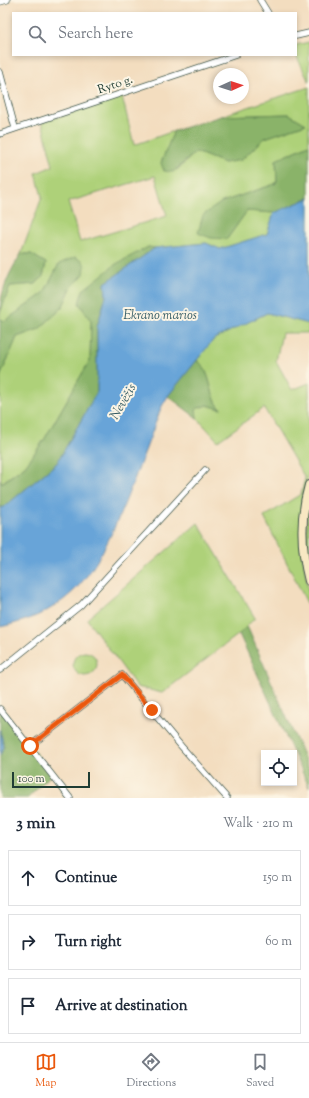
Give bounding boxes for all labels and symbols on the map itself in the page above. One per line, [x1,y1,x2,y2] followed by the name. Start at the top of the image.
[213,68,249,104] north arrow
[95,71,135,99] street label: Ryto g.
[123,307,197,325] water label: Ekrano marios
[106,381,141,423] water label: Nevėžis
[143,701,161,719] route end
[21,737,39,755] route start
[12,770,90,789] scale bar

